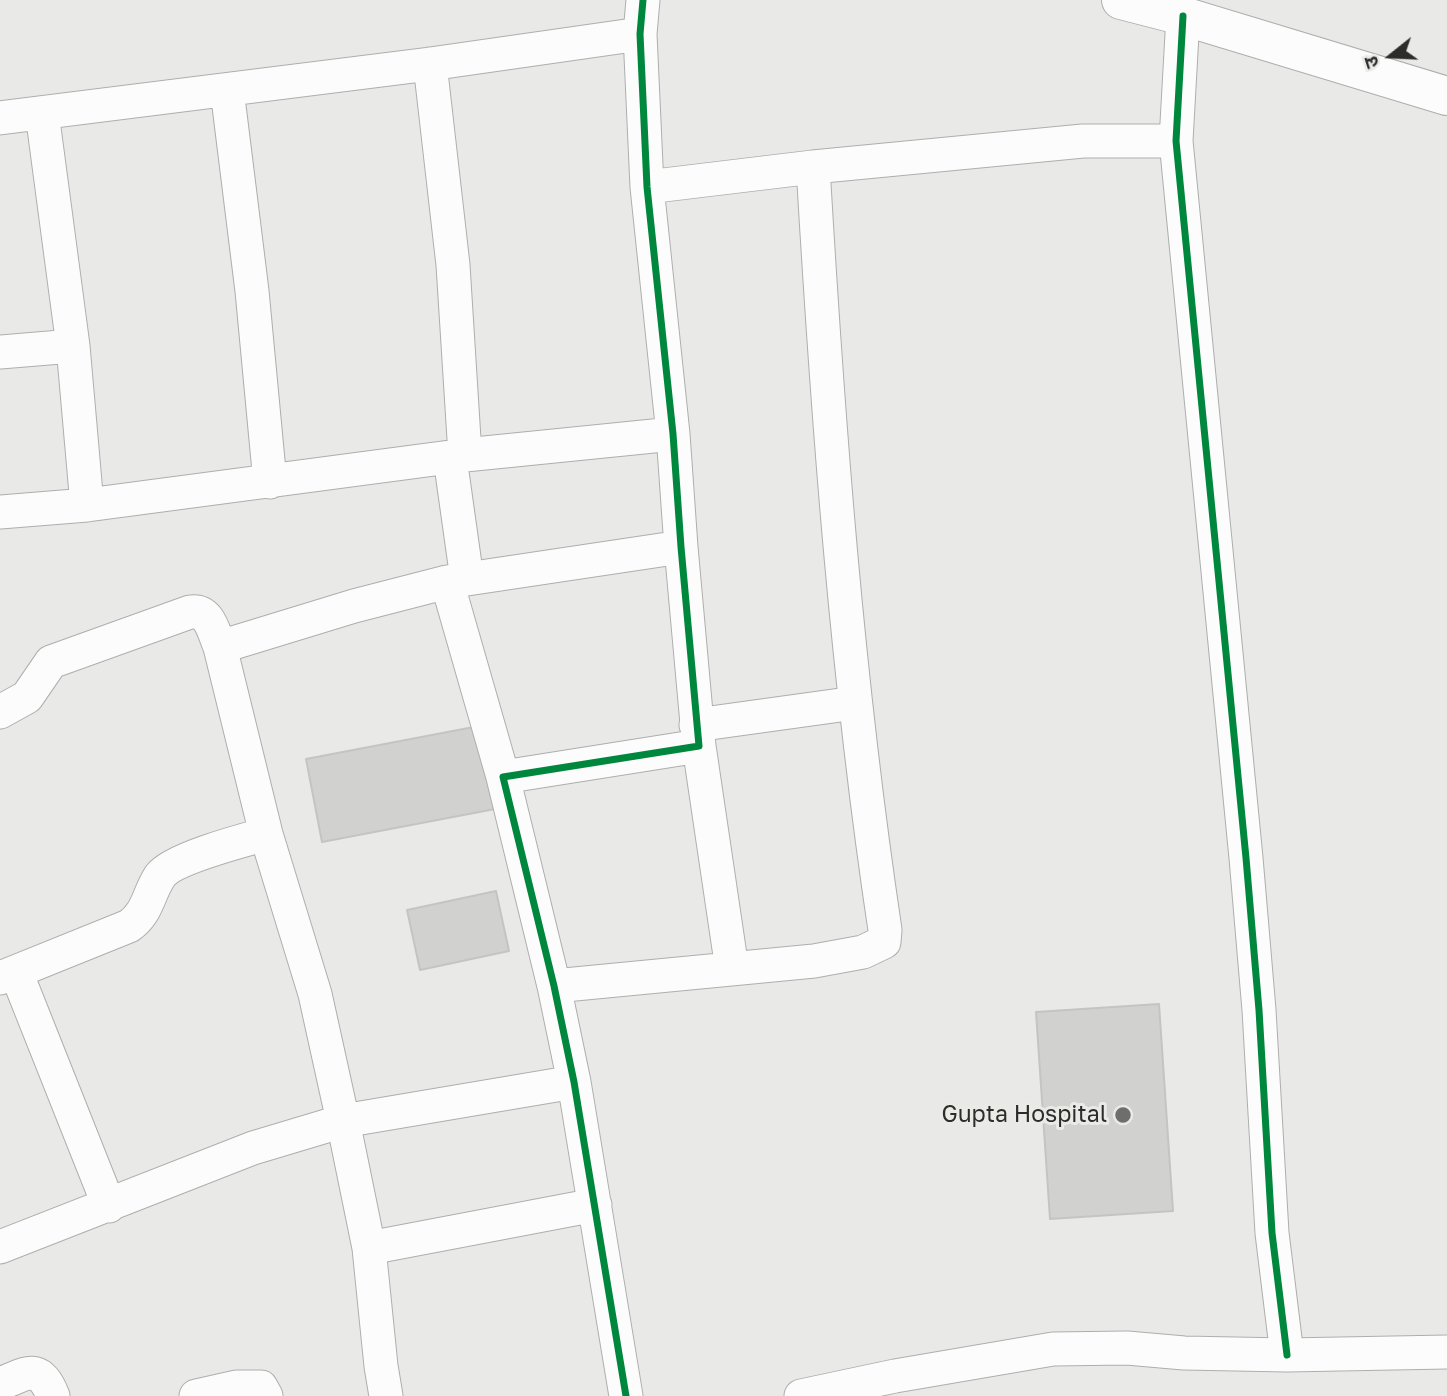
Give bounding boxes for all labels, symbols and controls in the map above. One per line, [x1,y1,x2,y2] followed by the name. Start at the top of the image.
[1356,21,1426,91] north arrow
[1358,54,1383,71] text: उ
[941,1101,1107,1129] place label: Gupta Hospital
[1113,1105,1133,1125] marker: Gupta Hospital

